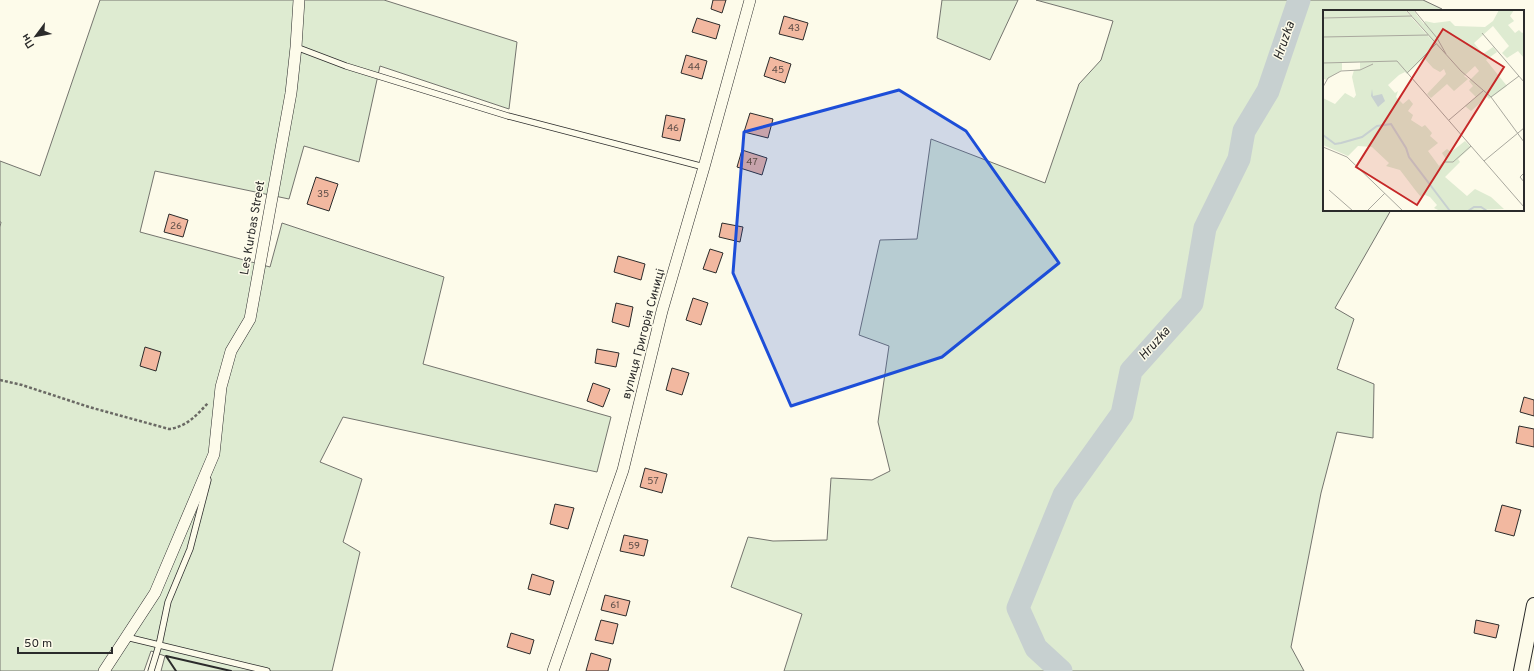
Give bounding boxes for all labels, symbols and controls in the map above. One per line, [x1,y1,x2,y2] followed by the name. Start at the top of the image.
[1323,10,1524,211] inset map
[16,16,56,56] north arrow
[1271,19,1299,62] water label: Hruzka
[788,22,800,35] house number: 43
[18,31,38,51] text: Пн
[688,61,700,74] house number: 44
[772,64,784,77] house number: 45
[667,122,679,135] house number: 46
[746,156,758,169] house number: 47
[237,180,269,276] street label: Les Kurbas Street
[317,188,329,201] house number: 35
[170,220,182,233] house number: 26
[619,267,669,401] street label: вулиця Григорія Синиці
[1136,324,1174,364] water label: Hruzka
[647,475,659,488] house number: 57
[628,540,640,553] house number: 59
[610,599,620,612] house number: 61
[18,629,112,655] scale bar
[24,636,52,652] text: 50 m

